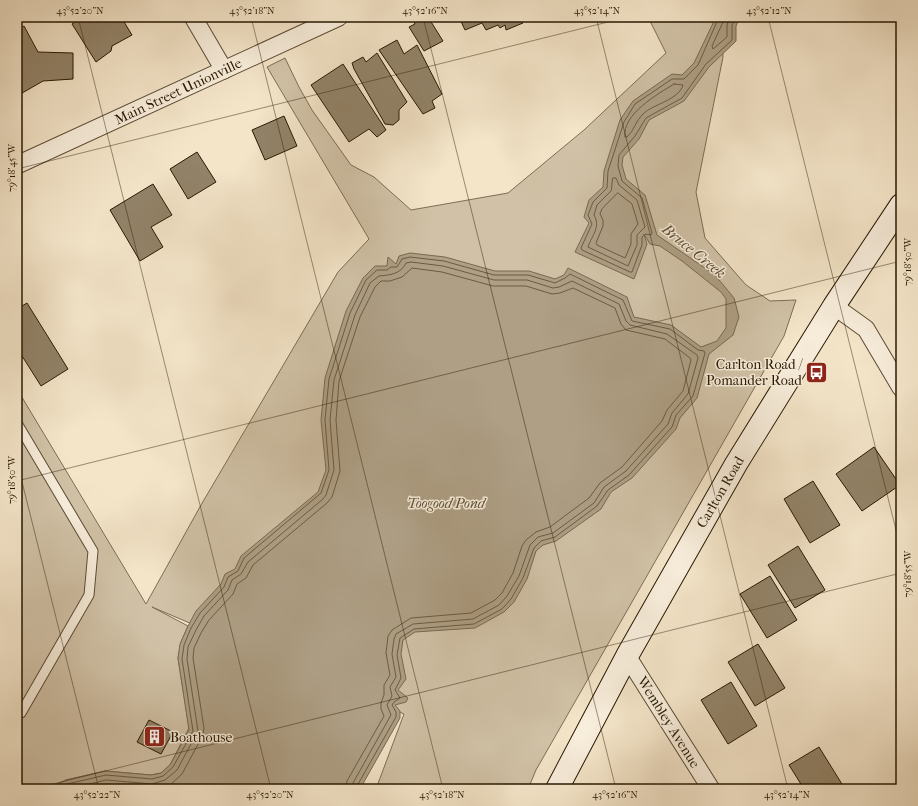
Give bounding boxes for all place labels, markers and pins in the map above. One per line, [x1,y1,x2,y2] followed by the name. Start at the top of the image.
[706,356,804,389] place label: Carlton Road / Pomander Road
[804,359,830,385] bus stop icon: Carlton Road / Pomander Road
[142,724,168,750] building icon: Boathouse
[170,729,233,746] place label: Boathouse

